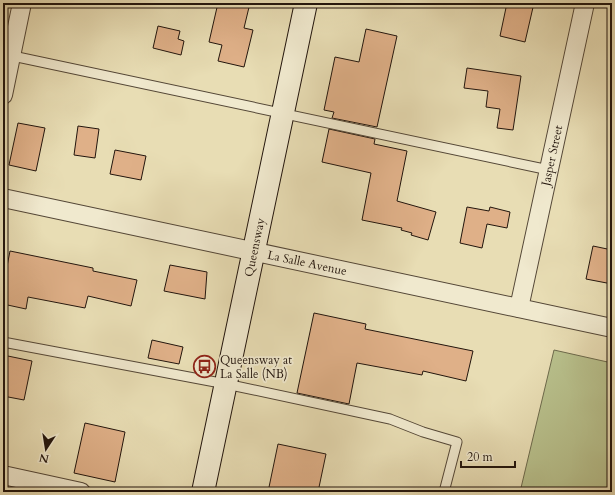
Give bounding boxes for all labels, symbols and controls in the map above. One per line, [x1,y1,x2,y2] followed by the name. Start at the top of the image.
[537,124,566,189] street label: Jasper Street
[241,216,269,278] street label: Queensway
[266,247,348,279] street label: La Salle Avenue
[220,352,292,382] place label: Queensway at La Salle (NB)
[191,354,217,380] bus stop icon: Queensway at La Salle (NB)
[26,429,66,469] north arrow
[461,443,515,469] scale bar
[467,449,494,465] text: 20 m
[37,450,50,467] text: N

